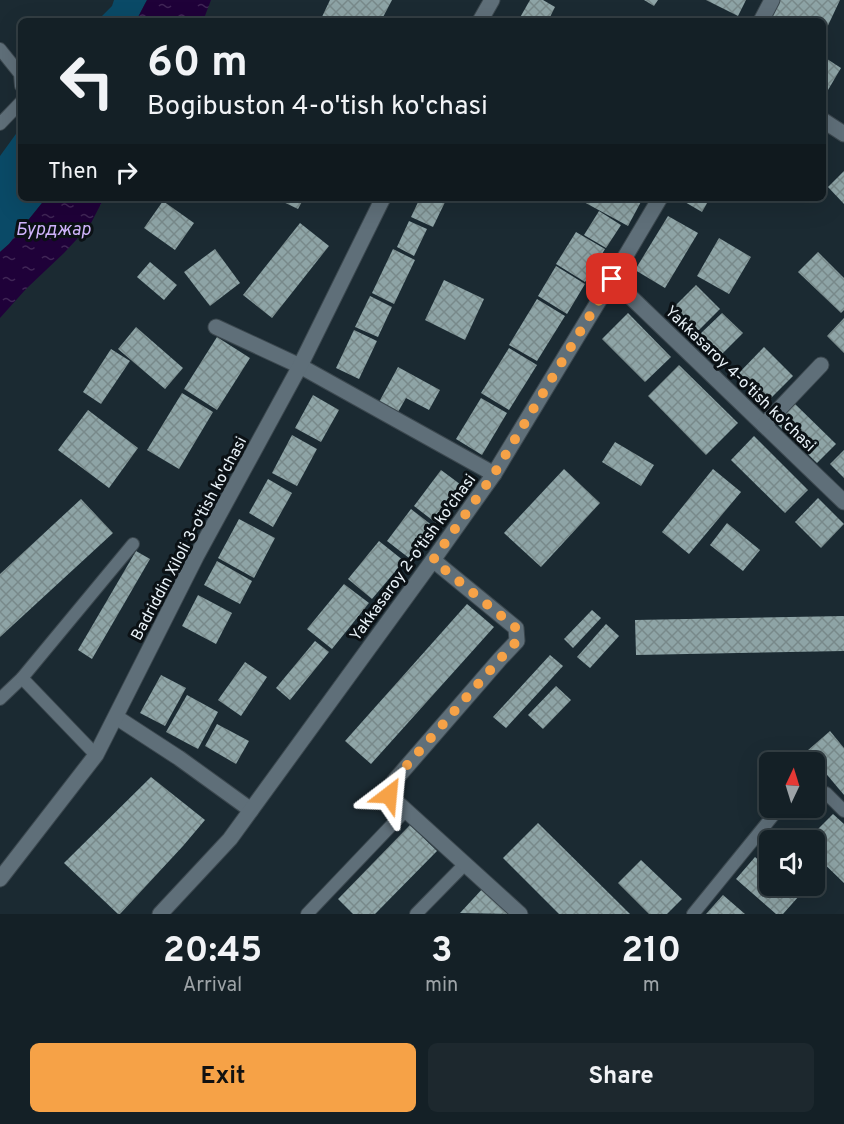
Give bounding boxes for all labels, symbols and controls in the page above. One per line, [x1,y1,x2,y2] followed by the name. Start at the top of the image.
[147,38,248,91] text: 60 m
[48,42,126,120] icon: left
[147,90,488,124] text: Bogibuston 4-o'tish ko'chasi
[110,156,143,189] icon: right
[48,159,98,186] text: Then
[15,219,91,242] water label: Бурджар
[586,253,637,304] pin
[595,262,628,295] icon: arrive
[660,302,819,457] street label: Yakkasaroy 4-o'tish ko'chasi
[127,434,252,644] street label: Badriddin Xiloli 3-o'tish ko'chasi
[346,471,481,646] street label: Yakkasaroy 2-o'tish ko'chasi
[759,752,825,818] north arrow
[759,752,825,896] map controls
[357,763,421,827] position arrow
[759,830,825,896] button: sound
[163,929,262,975] text: 20:45
[431,929,453,975] text: 3
[621,929,681,975] text: 210
[183,973,242,999] text: Arrival
[425,973,458,999] text: min
[643,973,660,999] text: m
[30,1043,416,1112] button: Exit
[428,1043,814,1112] button: Share

